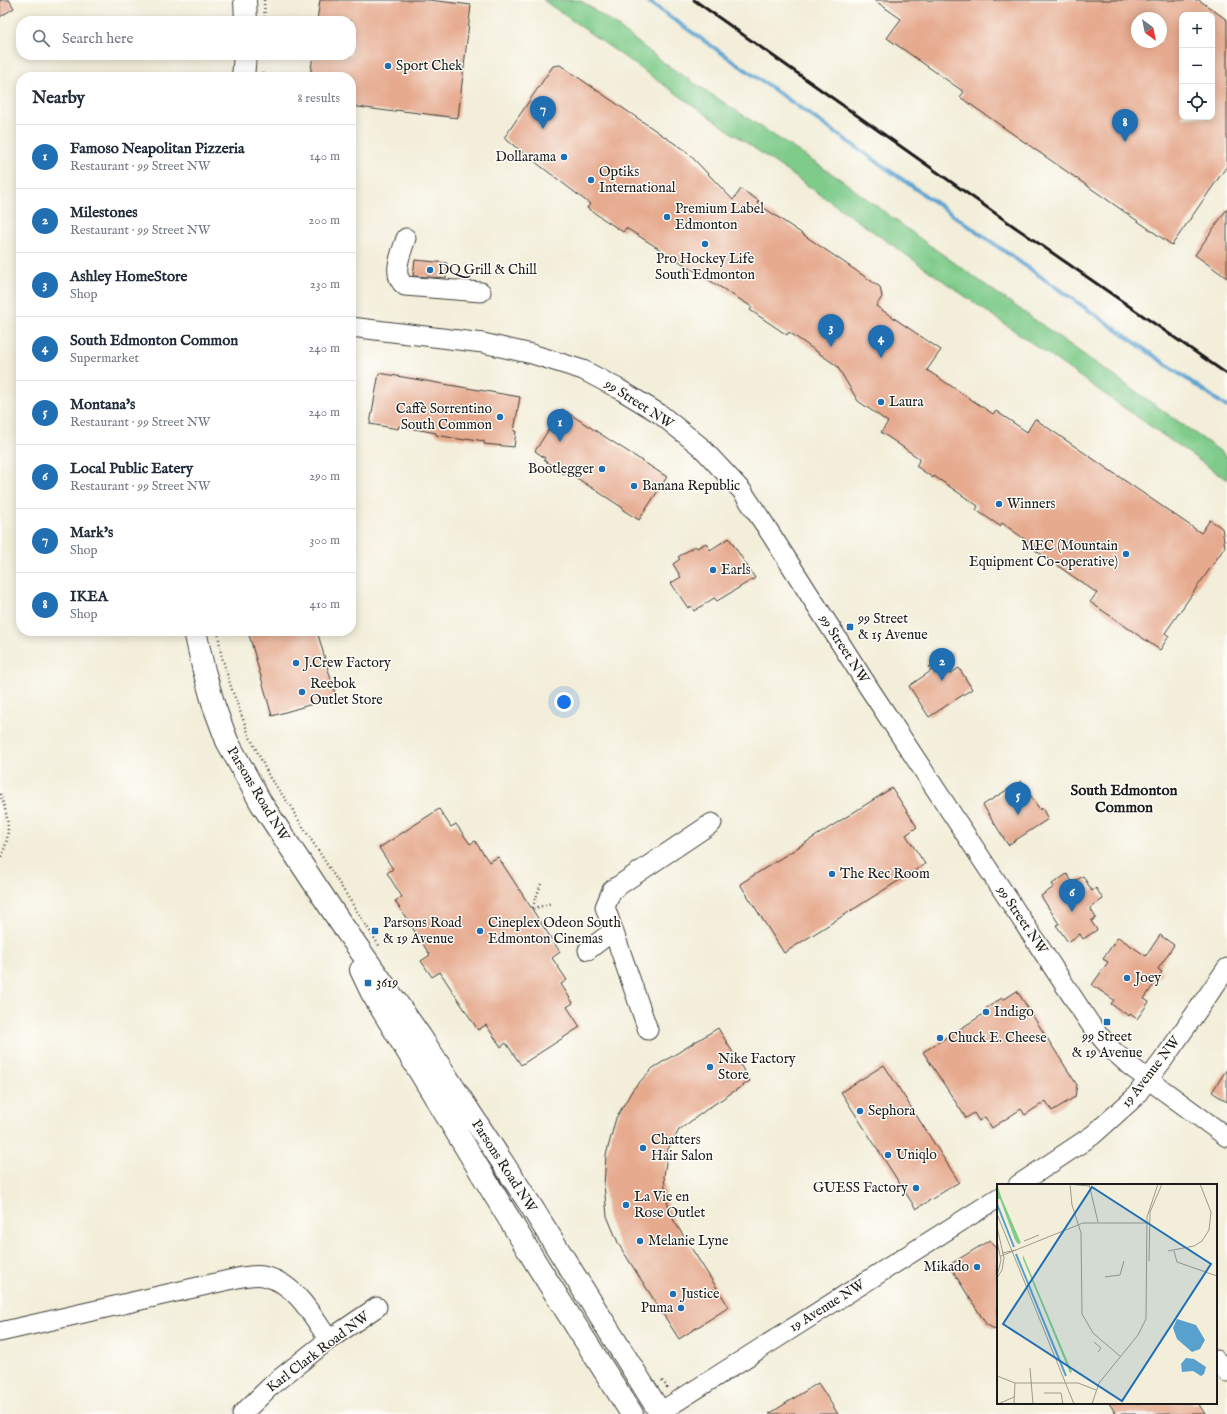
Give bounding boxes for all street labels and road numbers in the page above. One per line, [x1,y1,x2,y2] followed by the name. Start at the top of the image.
[600,375,677,433] street label: 99 Street NW
[815,610,873,687] street label: 99 Street NW
[223,743,294,845] street label: Parsons Road NW
[992,882,1052,958] street label: 99 Street NW
[1118,1032,1185,1111] street label: 19 Avenue NW
[467,1116,541,1216] street label: Parsons Road NW
[786,1275,869,1336] street label: 19 Avenue NW
[263,1307,373,1396] street label: Karl Clark Road NW

